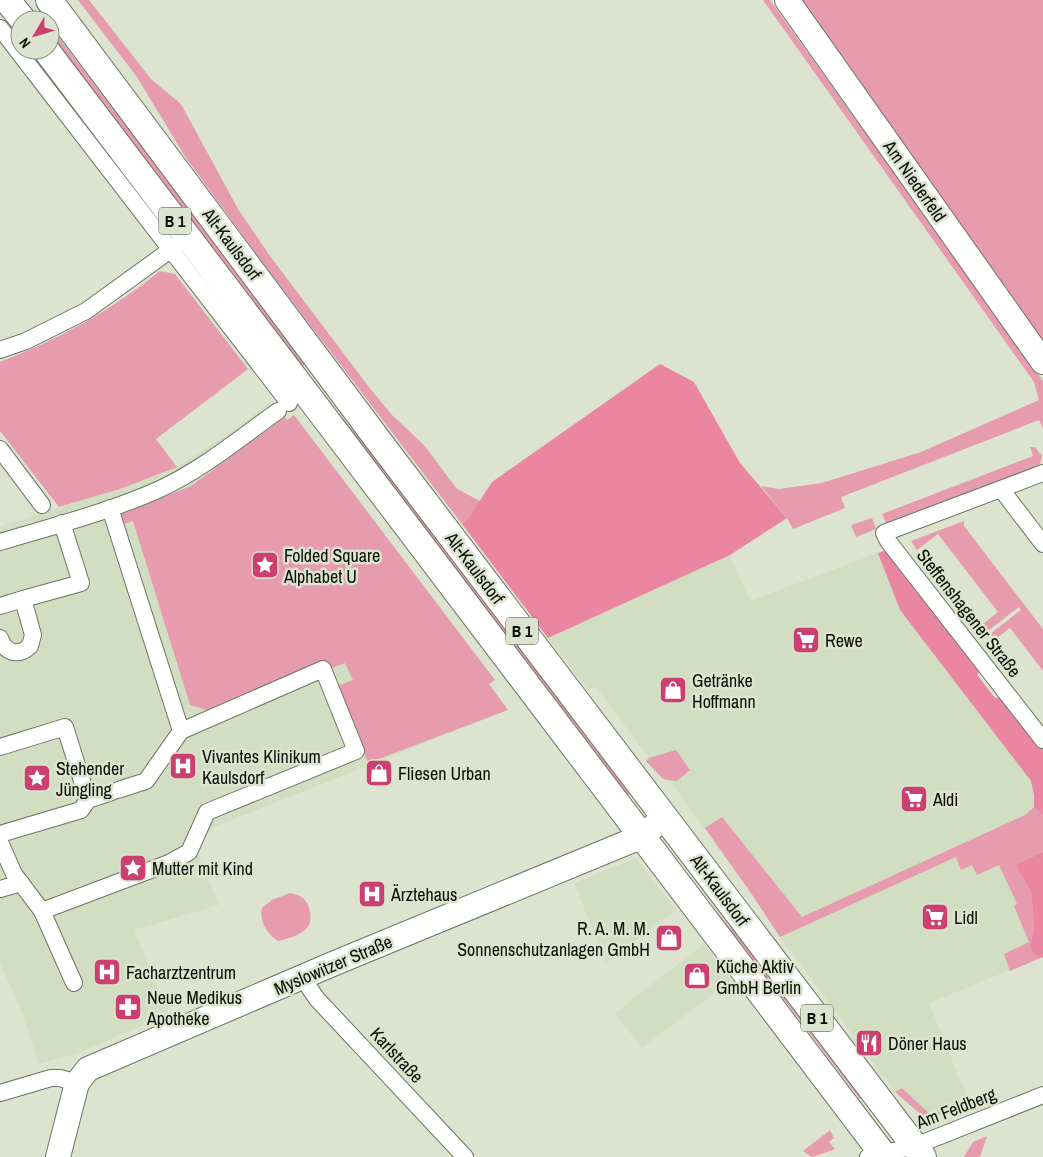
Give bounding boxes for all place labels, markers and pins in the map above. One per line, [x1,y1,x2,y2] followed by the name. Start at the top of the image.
[283,543,380,589] place label: Folded Square Alphabet U
[250,550,280,580] place icon: Folded Square Alphabet U
[791,625,821,655] supermarket icon: Rewe
[825,628,863,653] place label: Rewe
[692,668,756,714] place label: Getränke Hoffmann
[658,675,688,705] shop icon: Getränke Hoffmann
[202,744,321,790] place label: Vivantes Klinikum Kaulsdorf
[168,751,198,781] hospital icon: Vivantes Klinikum Kaulsdorf
[56,756,124,802] place label: Stehender Jüngling
[364,758,394,788] shop icon: Fliesen Urban
[398,761,491,786] place label: Fliesen Urban
[22,763,52,793] place icon: Stehender Jüngling
[899,784,929,814] supermarket icon: Aldi
[932,787,958,812] place label: Aldi
[118,853,148,883] place icon: Mutter mit Kind
[152,856,253,881] place label: Mutter mit Kind
[357,879,387,909] hospital icon: Ärztehaus
[390,882,457,907] place label: Ärztehaus
[920,902,950,932] supermarket icon: Lidl
[954,905,978,930] place label: Lidl
[457,916,650,962] place label: R. A. M. M. Sonnenschutzanlagen GmbH
[654,923,684,953] shop icon: R. A. M. M. Sonnenschutzanlagen GmbH
[716,954,801,1000] place label: Küche Aktiv GmbH Berlin
[92,957,122,987] hospital icon: Facharztzentrum
[126,960,236,985] place label: Facharztzentrum
[682,961,712,991] shop icon: Küche Aktiv GmbH Berlin
[146,985,242,1031] place label: Neue Medikus Apotheke
[113,992,143,1022] pharmacy icon: Neue Medikus Apotheke
[854,1028,884,1058] restaurant icon: Döner Haus
[888,1031,967,1056] place label: Döner Haus

